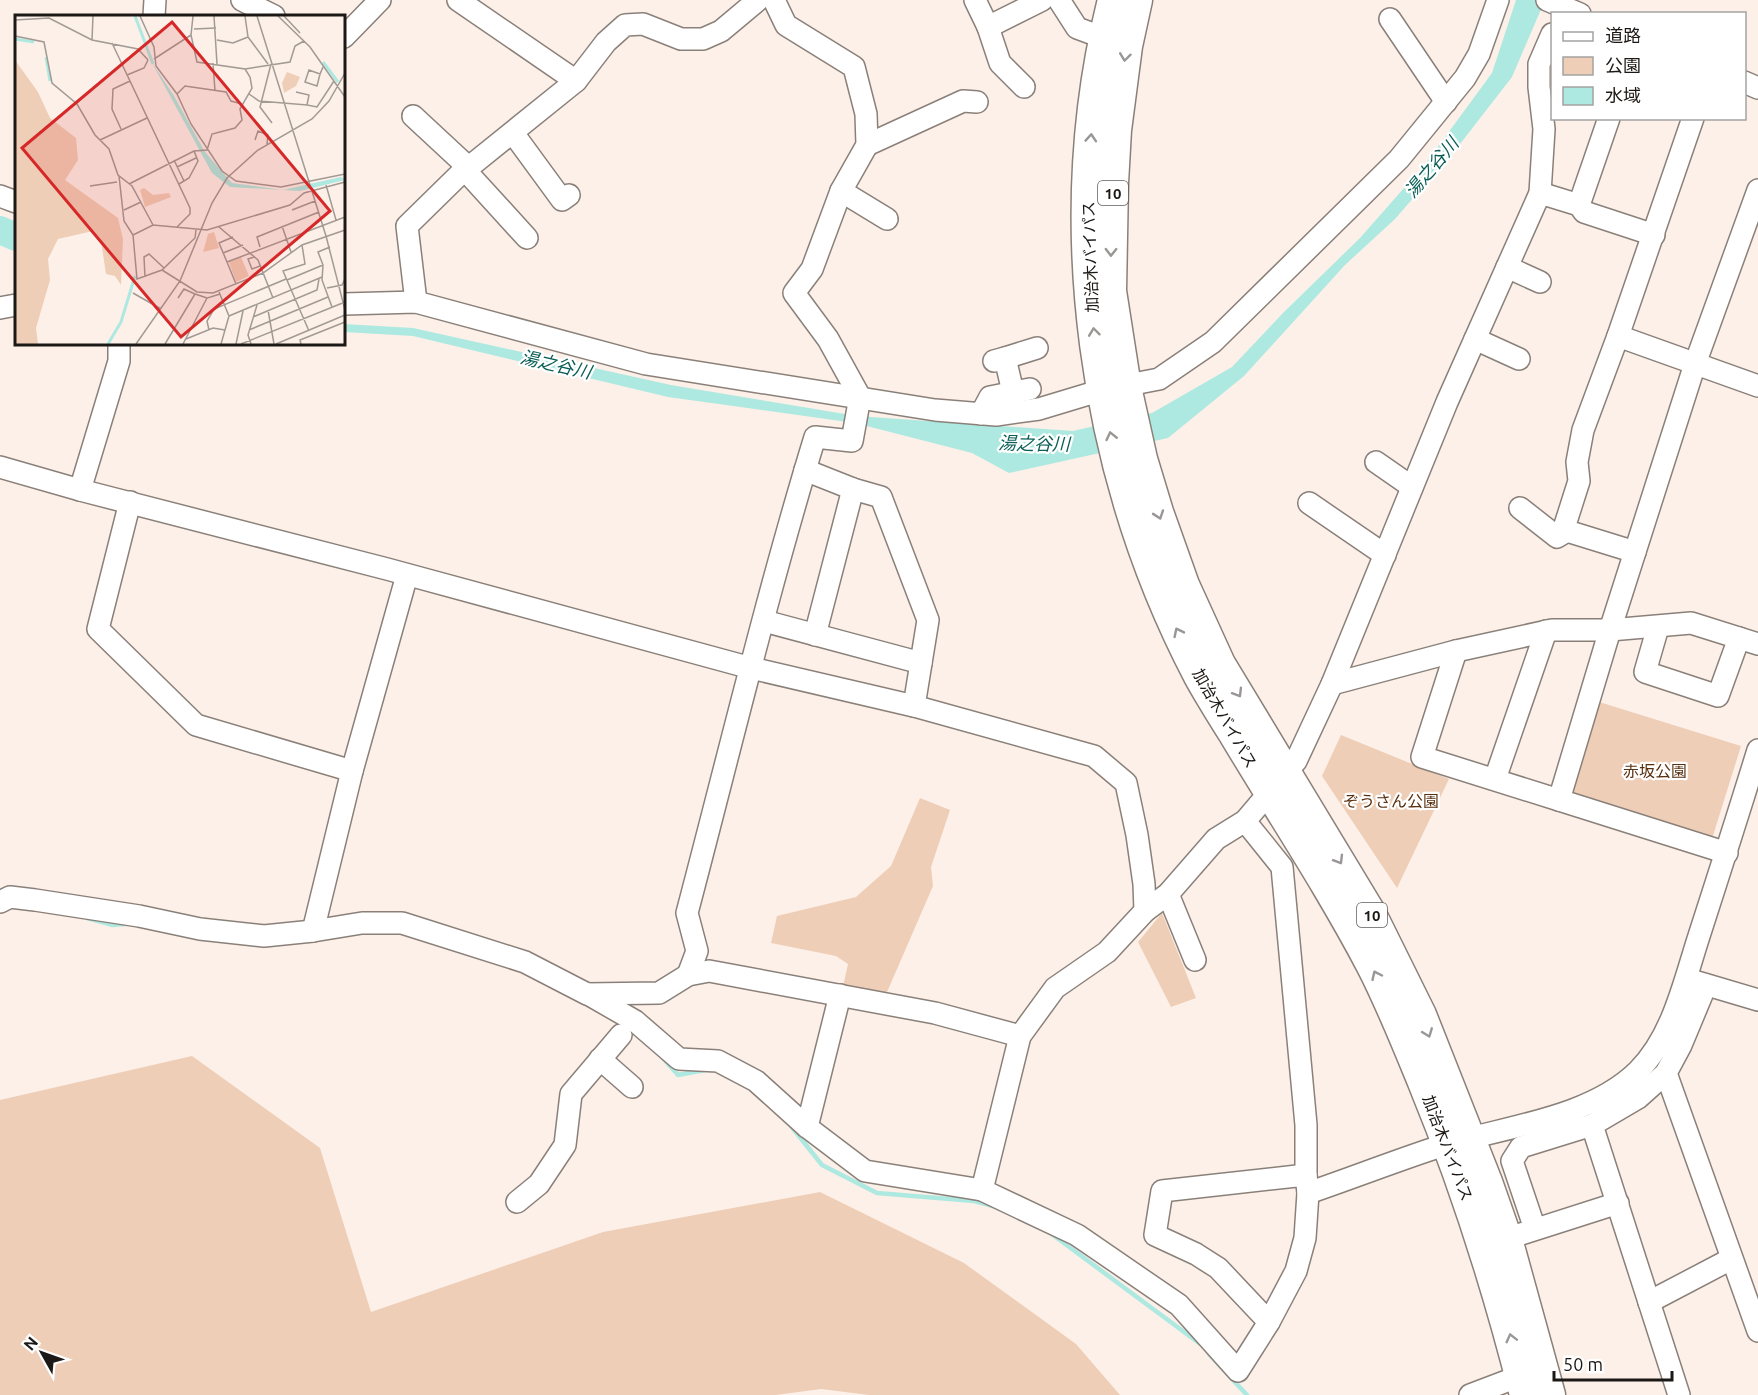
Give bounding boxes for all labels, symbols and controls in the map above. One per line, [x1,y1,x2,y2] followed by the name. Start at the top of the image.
[1551,12,1746,120] legend
[15,15,345,345] inset map
[1605,25,1641,45] text: 道路
[1120,53,1132,62] one-way arrow
[1605,55,1641,75] text: 公園
[1605,85,1641,105] text: 水域
[1400,131,1463,201] water label: 湯之谷川
[1084,133,1097,142] one-way arrow
[1098,181,1128,205] road number: 10
[1079,201,1101,313] street label: 加治木バイパス
[1105,247,1117,256] one-way arrow
[1088,328,1100,337] one-way arrow
[519,346,595,382] water label: 湯之谷川
[1106,431,1119,441] one-way arrow
[998,432,1072,454] water label: 湯之谷川
[1152,509,1165,520] one-way arrow
[1174,627,1185,638] one-way arrow
[1189,665,1261,771] street label: 加治木バイパス
[1230,687,1242,697] one-way arrow
[1623,762,1687,780] park label: 赤坂公園
[1343,792,1439,810] park label: ぞうさん公園
[1331,854,1343,864] one-way arrow
[1357,903,1387,927] road number: 10
[1372,971,1384,982] one-way arrow
[1421,1027,1433,1038] one-way arrow
[1420,1093,1476,1203] street label: 加治木バイパス
[12,1323,72,1383] north arrow
[20,1333,41,1354] text: N
[1505,1334,1518,1344] one-way arrow
[1554,1344,1672,1382] scale bar
[1563,1354,1603,1374] text: 50 m

